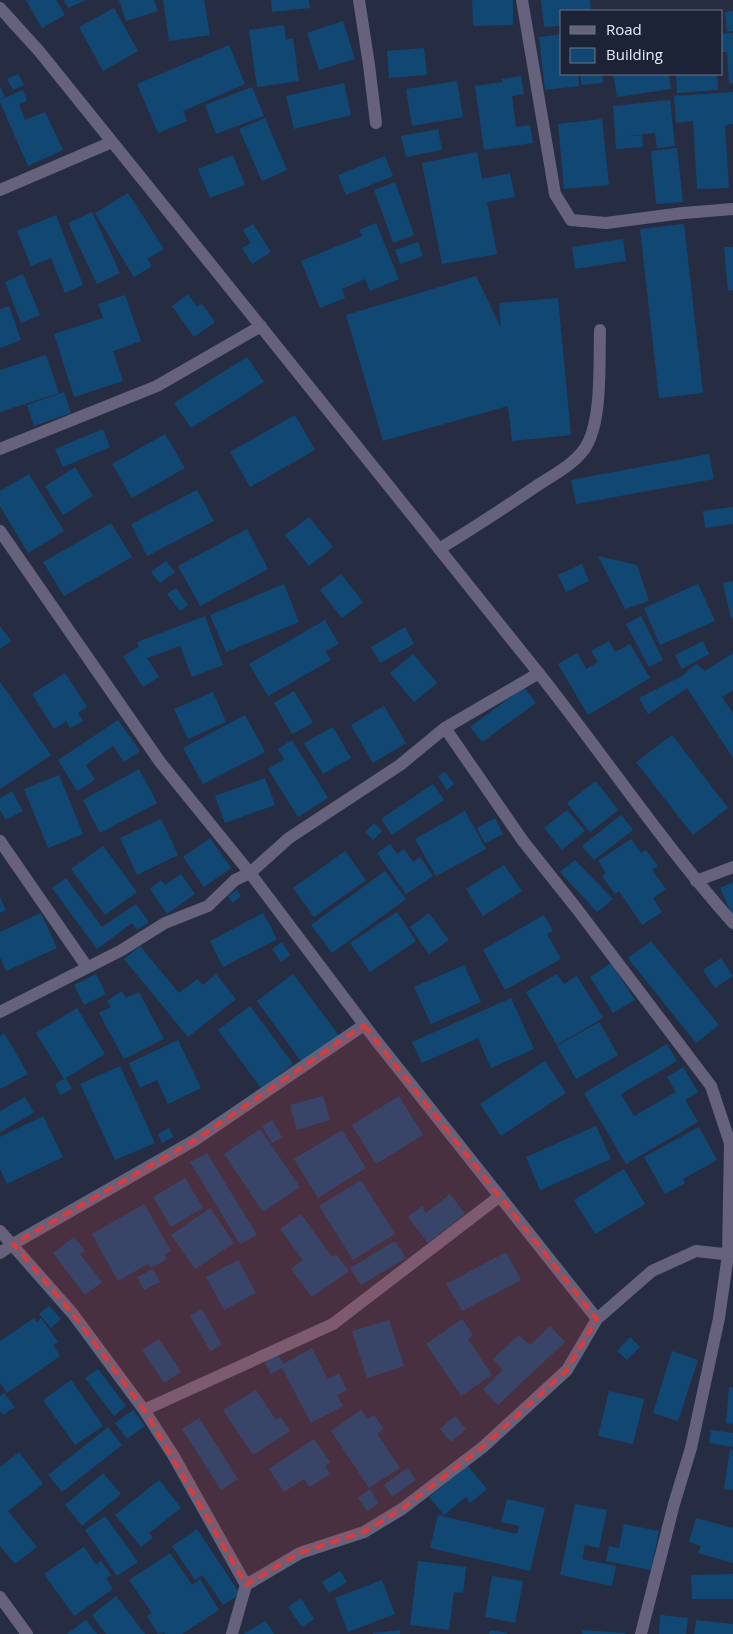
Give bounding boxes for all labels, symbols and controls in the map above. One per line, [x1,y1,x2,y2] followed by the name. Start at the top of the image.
[560,10,723,75] legend
[606,19,642,39] text: Road
[606,44,663,64] text: Building

